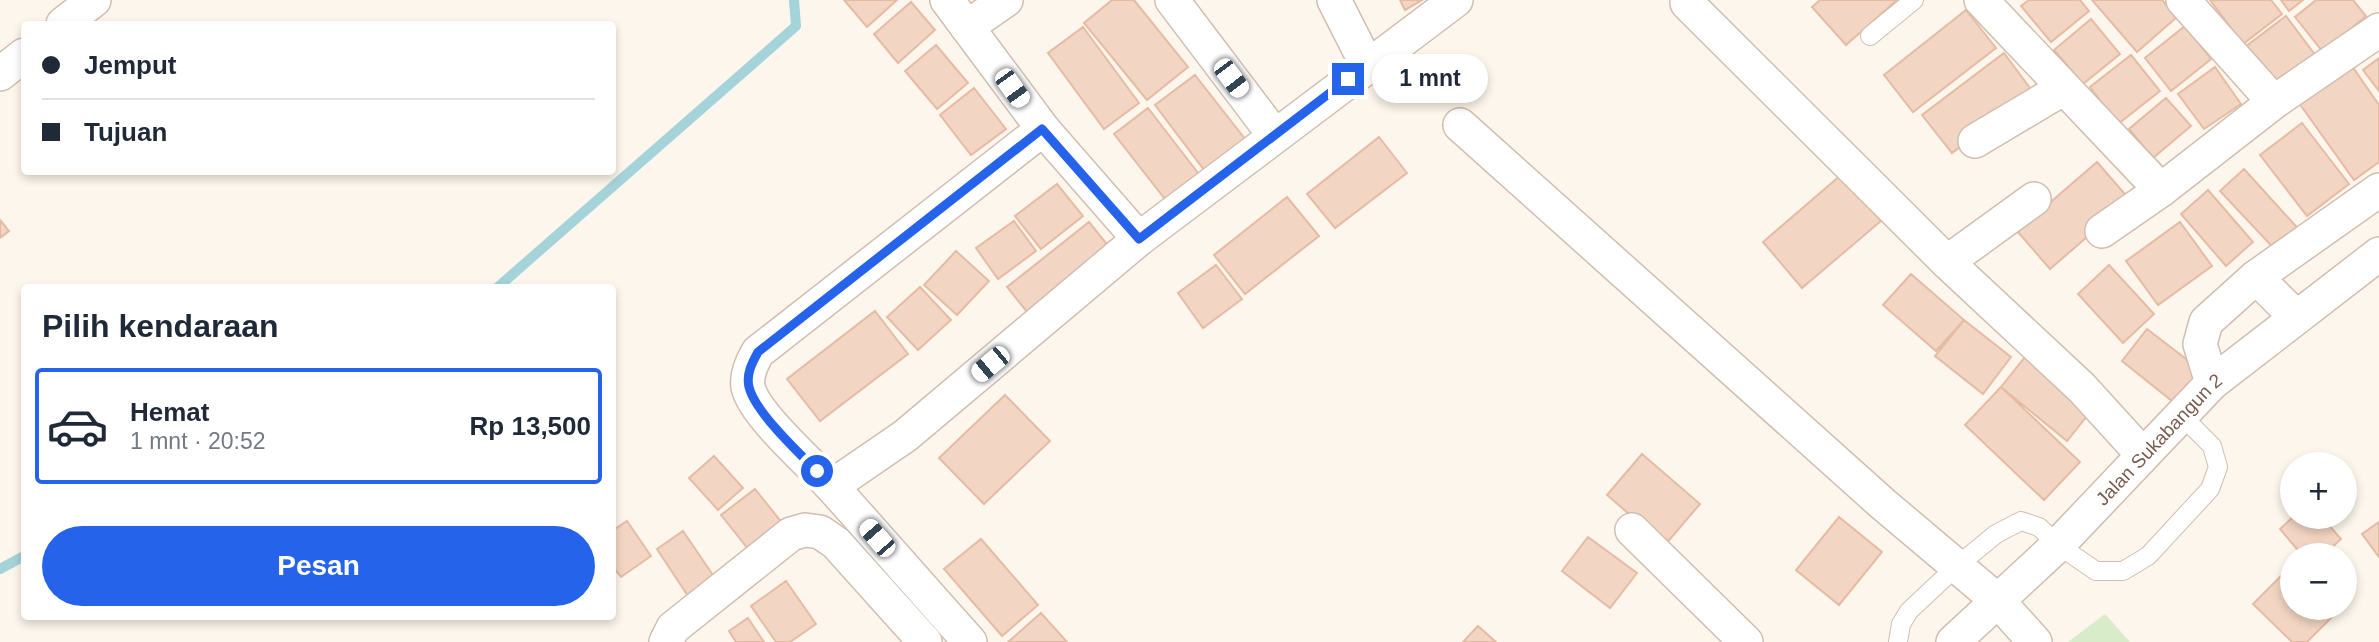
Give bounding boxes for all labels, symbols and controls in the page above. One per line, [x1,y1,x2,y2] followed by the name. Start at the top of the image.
[84,50,176,80] text: Jemput
[1210,55,1253,101] car
[1372,55,1488,104] callout: 1 mnt
[1332,63,1364,95] route end
[992,65,1033,111] car
[1399,65,1461,91] text: 1 mnt
[84,117,167,147] text: Tujuan
[42,308,279,344] text: Pilih kendaraan
[968,342,1013,386] car
[2091,369,2226,509] street label: Jalan Sukabangun 2
[46,395,109,458] icon: car
[130,397,209,427] text: Hemat
[470,411,591,441] text: Rp 13,500
[130,428,266,454] text: 1 mnt · 20:52
[2280,452,2357,620] map controls
[2280,452,2357,529] button: +
[801,455,833,487] route start
[856,515,899,561] car
[42,526,595,606] button: Pesan
[2280,543,2357,620] button: −

